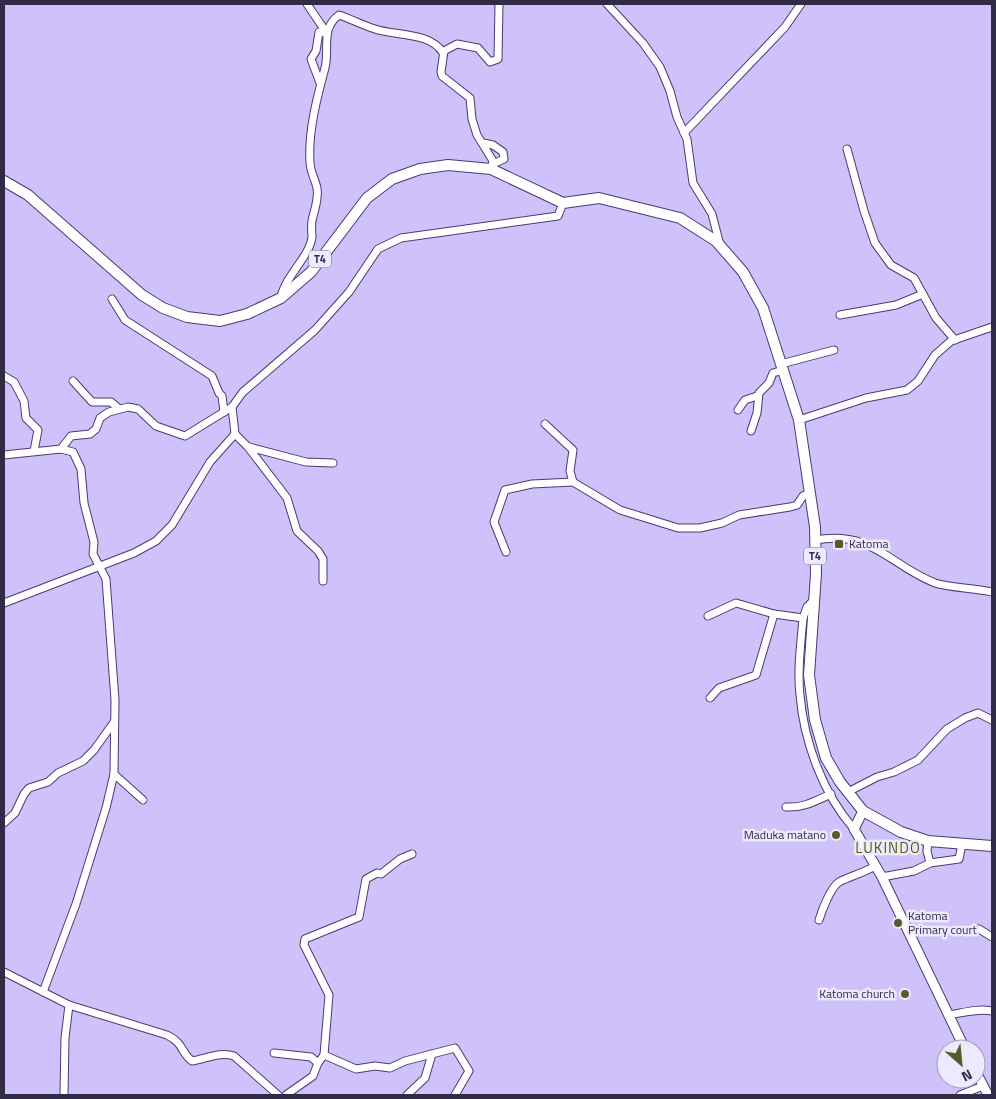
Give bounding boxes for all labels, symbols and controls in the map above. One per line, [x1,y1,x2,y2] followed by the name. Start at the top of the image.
[309,250,331,268] road number: T4
[849,534,888,553] place label: Katoma
[833,538,845,550] marker: Katoma
[804,548,826,564] road number: T4
[744,825,826,844] place label: Maduka matano
[830,829,842,841] marker: Maduka matano
[855,836,921,859] district label: LUKINDO
[908,906,978,939] place label: Katoma Primary court
[892,917,904,929] marker: Katoma Primary court
[819,984,895,1003] place label: Katoma church
[899,988,911,1000] marker: Katoma church
[936,1039,986,1089] north arrow
[958,1064,976,1088] text: N

